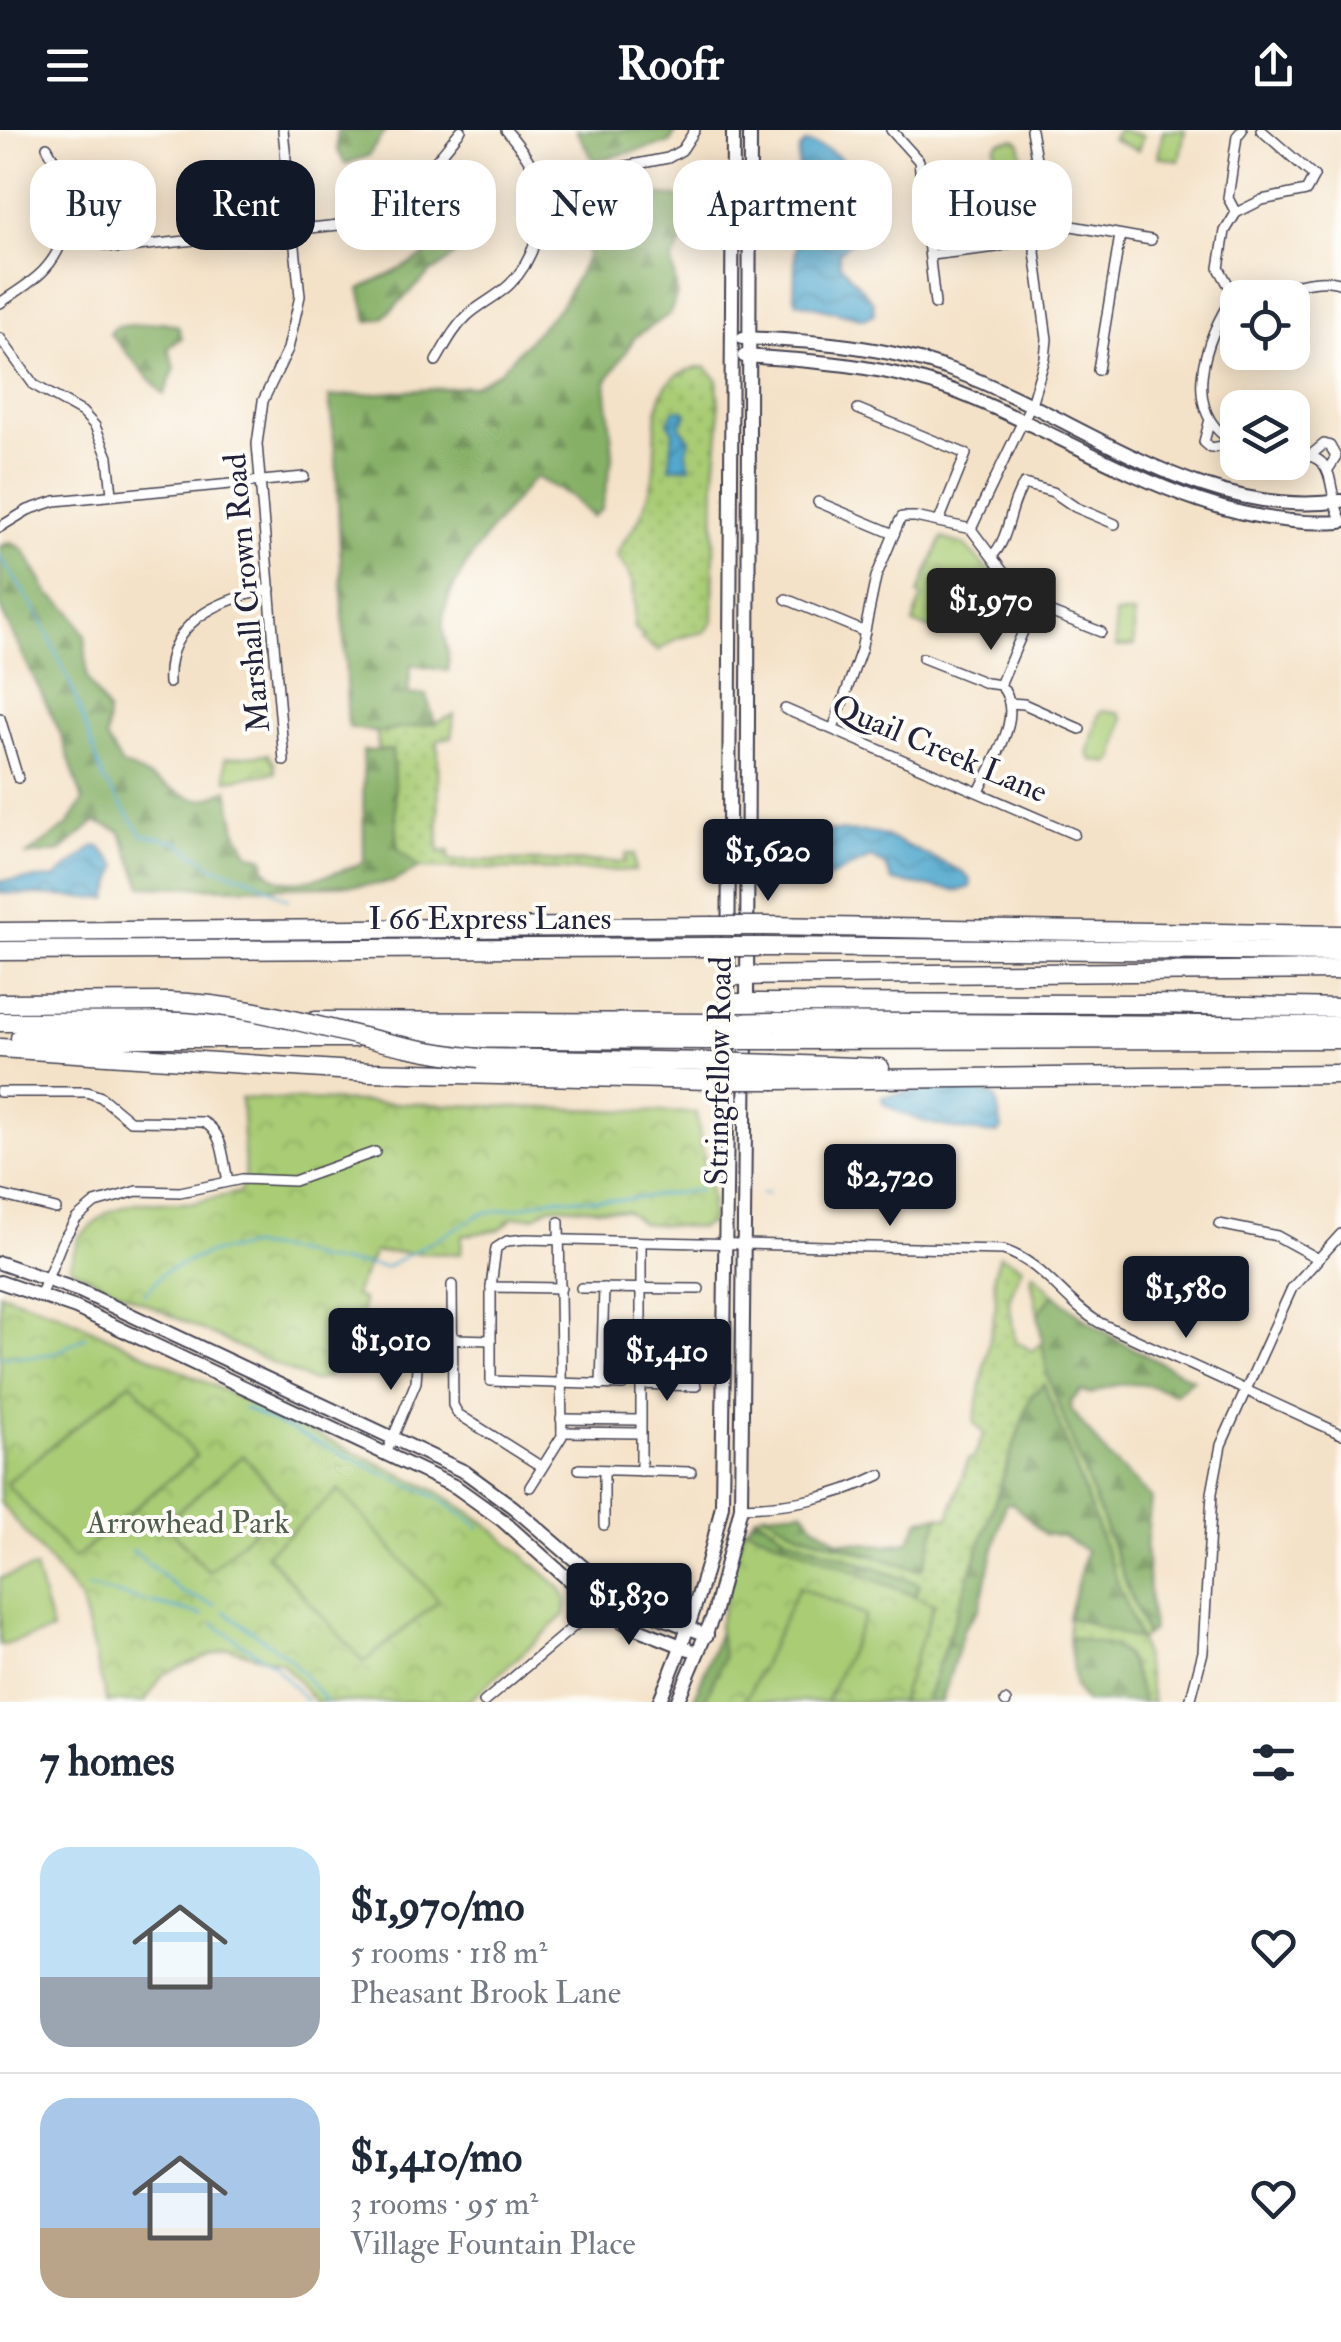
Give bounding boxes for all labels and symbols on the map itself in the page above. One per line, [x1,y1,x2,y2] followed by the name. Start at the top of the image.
[215,452,279,734] street label: Marshall Crown Road
[910,568,1072,653] pin: $1,970
[826,686,1053,812] street label: Quail Creek Lane
[687,819,849,904] pin: $1,620
[368,899,612,939] street label: I 66 Express Lanes
[697,956,741,1186] street label: Stringfellow Road
[809,1144,971,1229] pin: $2,720
[1105,1256,1267,1341] pin: $1,580
[310,1308,472,1393] pin: $1,010
[586,1319,748,1404] pin: $1,410
[86,1503,289,1543] park label: Arrowhead Park
[548,1563,710,1648] pin: $1,830

